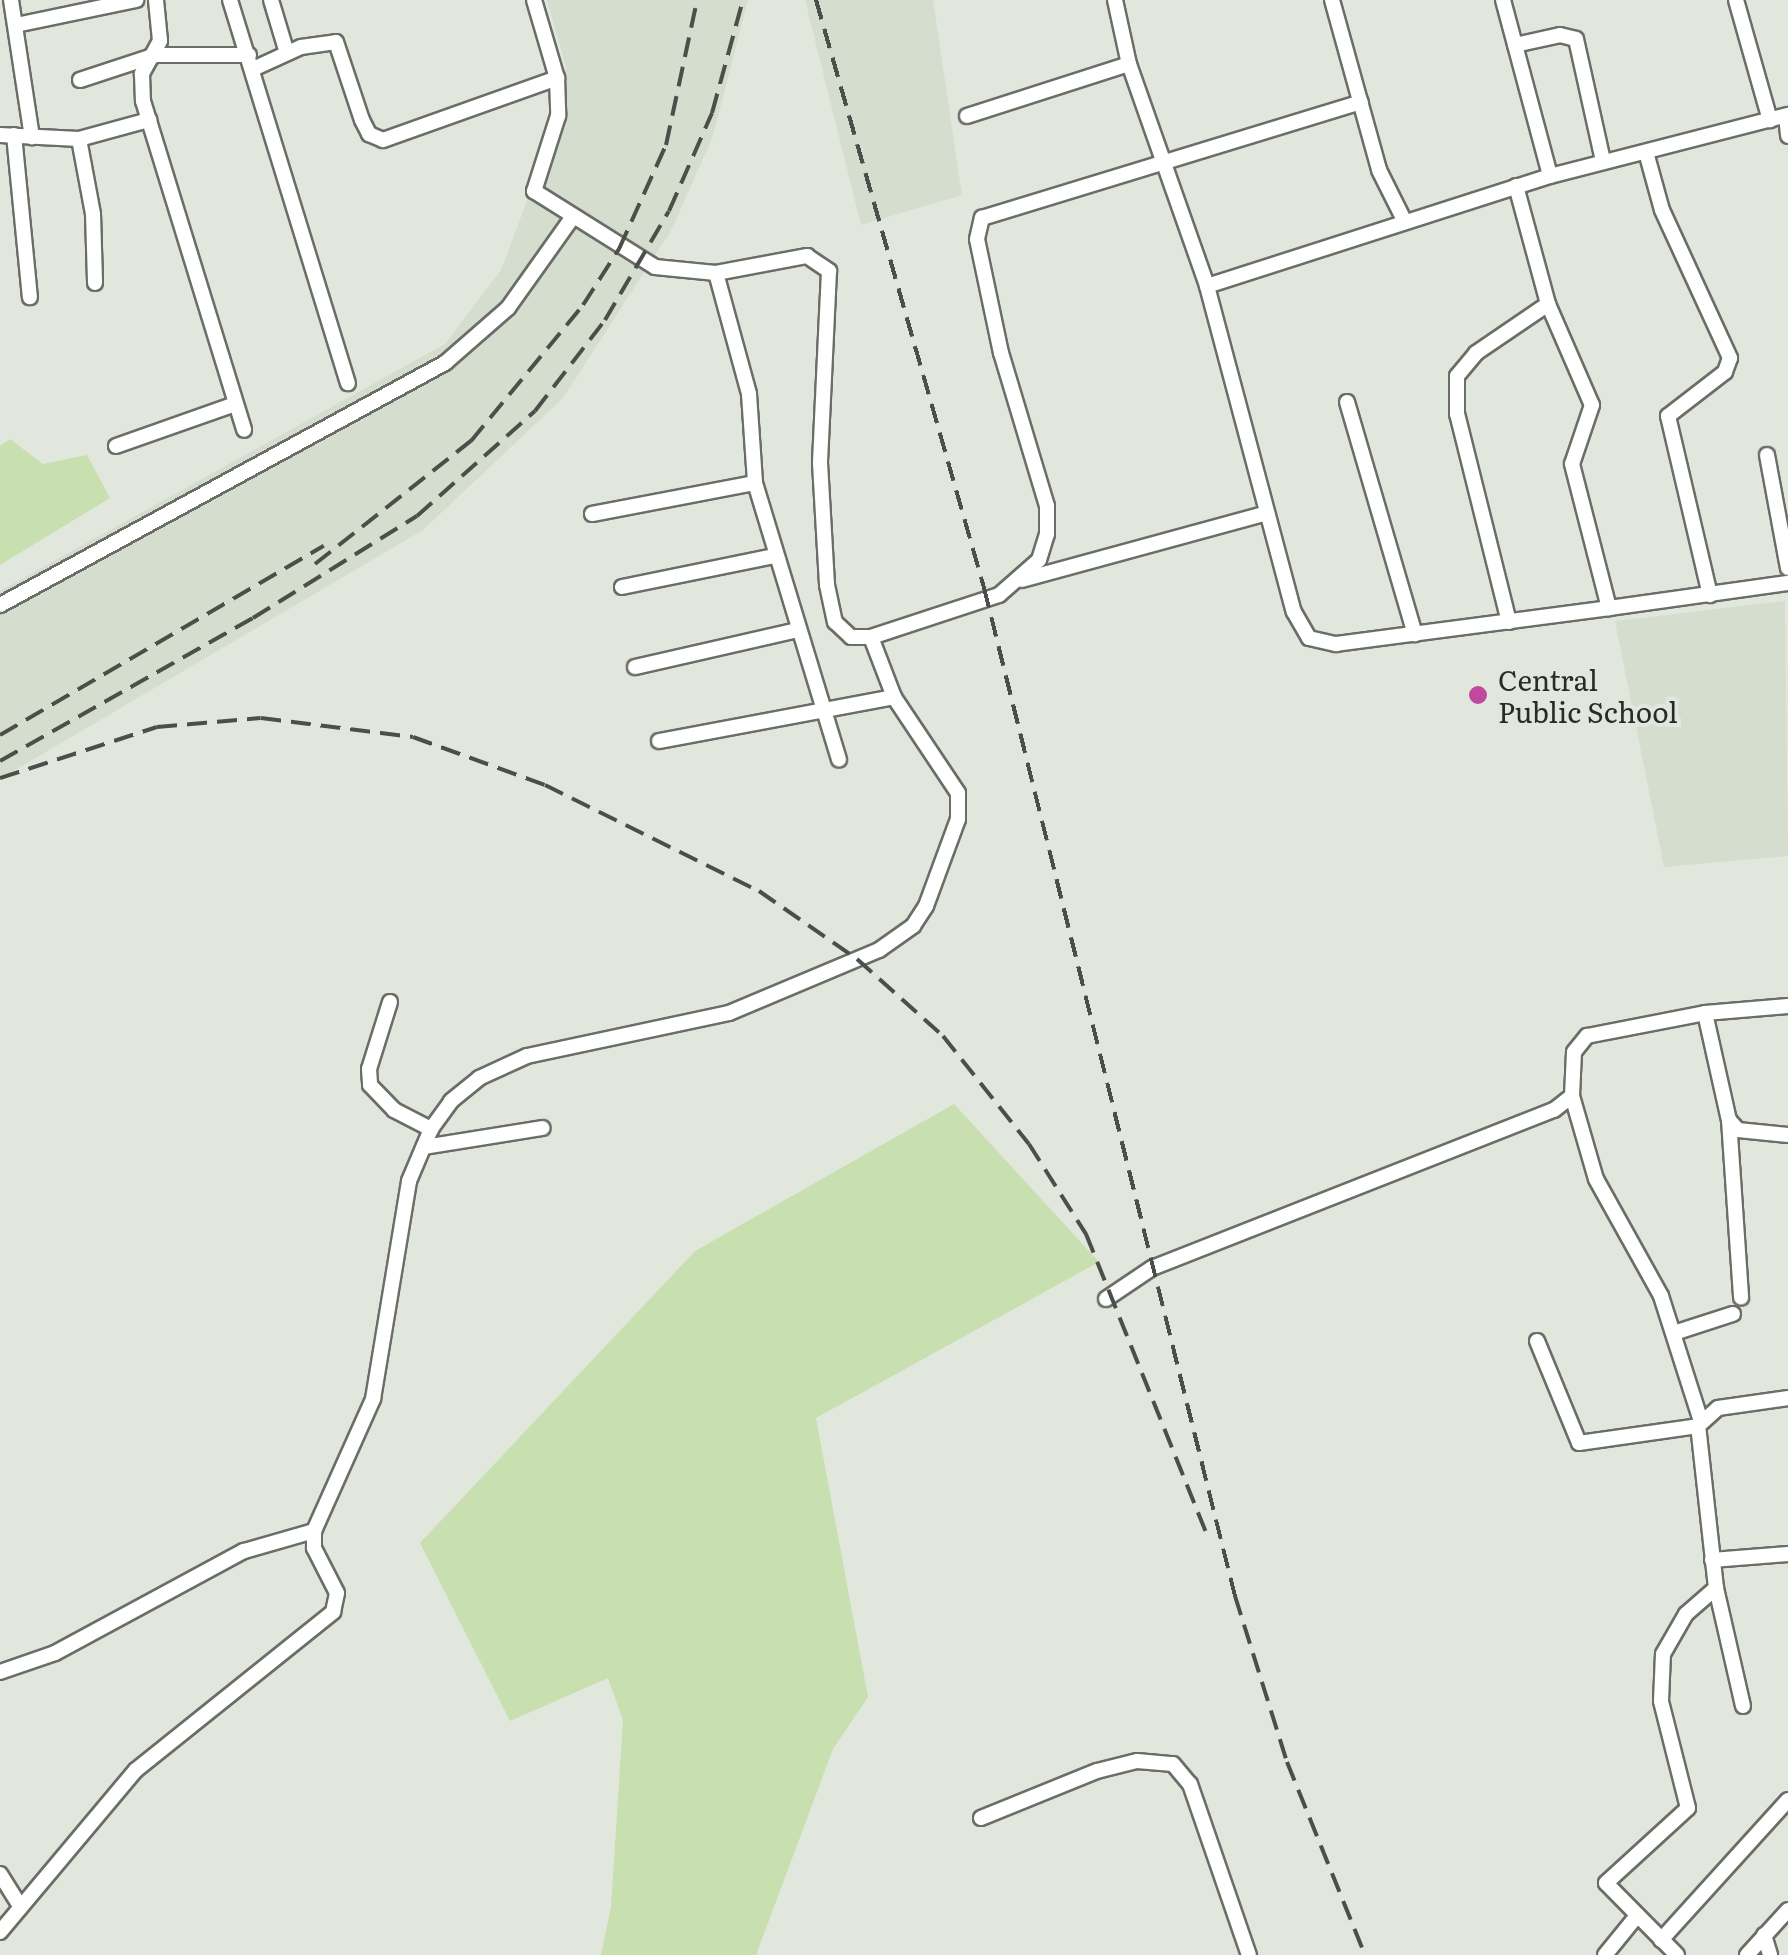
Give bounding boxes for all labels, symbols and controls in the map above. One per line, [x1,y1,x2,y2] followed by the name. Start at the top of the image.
[1498,662,1678,728] place label: Central Public School
[1467,684,1489,706] marker: Central Public School

